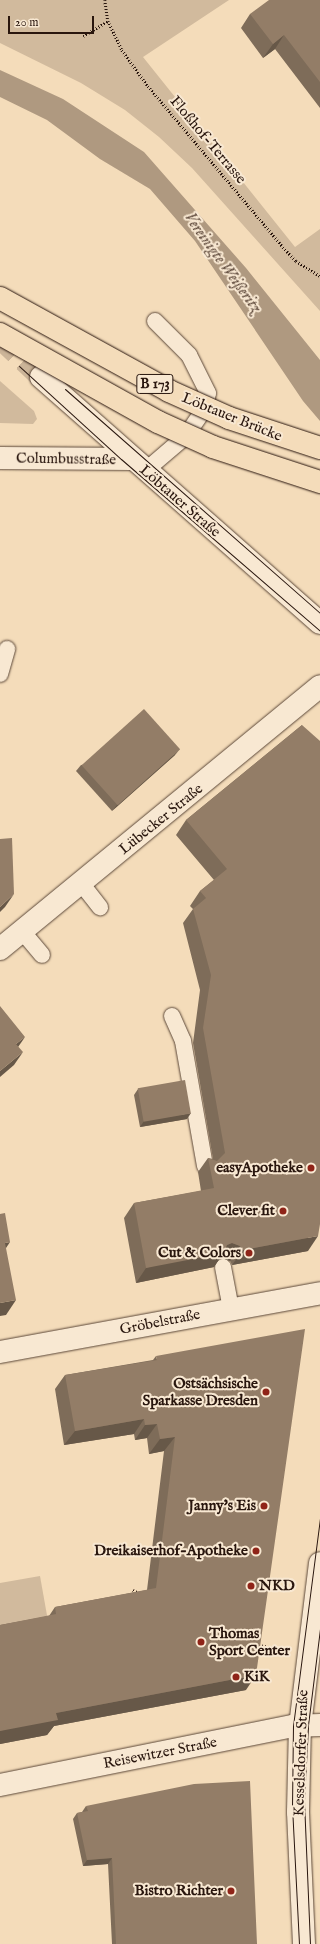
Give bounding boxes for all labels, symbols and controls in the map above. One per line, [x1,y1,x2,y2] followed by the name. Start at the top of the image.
[10,8,96,34] scale bar
[15,15,38,30] text: 20 m
[166,92,250,188] street label: Floßhof-Terrasse
[179,209,265,317] water label: Vereinigte Weißeritz
[136,372,174,396] road number: B 173
[179,389,285,445] street label: Löbtauer Brücke
[16,449,116,469] street label: Columbusstraße
[136,461,224,541] street label: Löbtauer Straße
[115,780,207,858] street label: Lübecker Straße
[216,1159,303,1177] place label: easyApotheke
[306,1163,316,1173] marker: easyApotheke
[217,1202,275,1220] place label: Clever fit
[278,1206,288,1216] marker: Clever fit
[158,1244,241,1262] place label: Cut & Colors
[244,1248,254,1258] marker: Cut & Colors
[118,1305,202,1339] street label: Gröbelstraße
[142,1374,258,1409] place label: Ostsächsische Sparkasse Dresden
[261,1387,271,1397] marker: Ostsächsische Sparkasse Dresden
[188,1497,256,1515] place label: Janny's Eis
[259,1501,269,1511] marker: Janny's Eis
[94,1542,248,1560] place label: Dreikaiserhof-Apotheke
[251,1546,261,1556] marker: Dreikaiserhof-Apotheke
[259,1577,295,1595] place label: NKD
[246,1581,256,1591] marker: NKD
[209,1624,290,1659] place label: Thomas Sport Center
[196,1637,206,1647] marker: Thomas Sport Center
[244,1668,270,1686] place label: KiK
[231,1672,241,1682] marker: KiK
[290,1689,312,1817] street label: Kesselsdorfer Straße
[102,1733,218,1773] street label: Reisewitzer Straße
[135,1882,223,1900] place label: Bistro Richter
[226,1886,236,1896] marker: Bistro Richter

